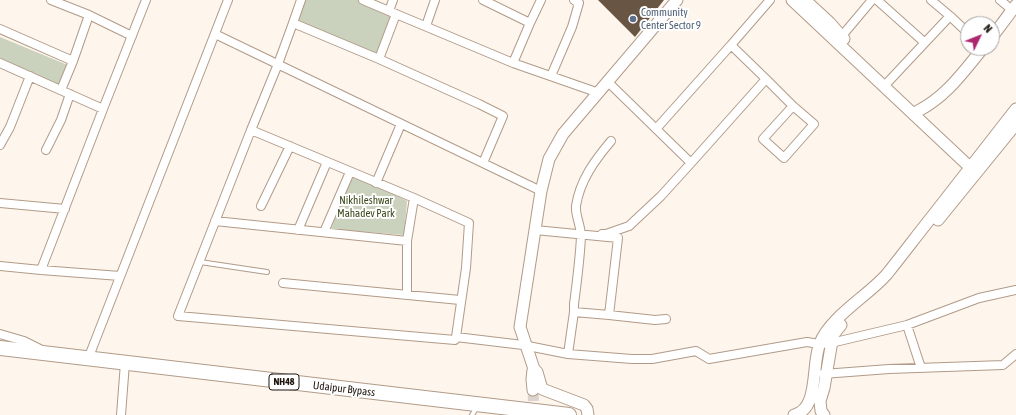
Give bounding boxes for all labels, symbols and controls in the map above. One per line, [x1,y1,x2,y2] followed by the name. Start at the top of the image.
[641,6,701,32] place label: Community Center Sector 9
[628,14,638,24] marker: Community Center Sector 9
[960,16,1000,56] north arrow
[981,22,995,35] text: N
[337,194,395,220] park label: Nikhileshwar Mahadev Park
[269,374,299,390] road number: NH48
[312,379,376,399] street label: Udaipur Bypass

